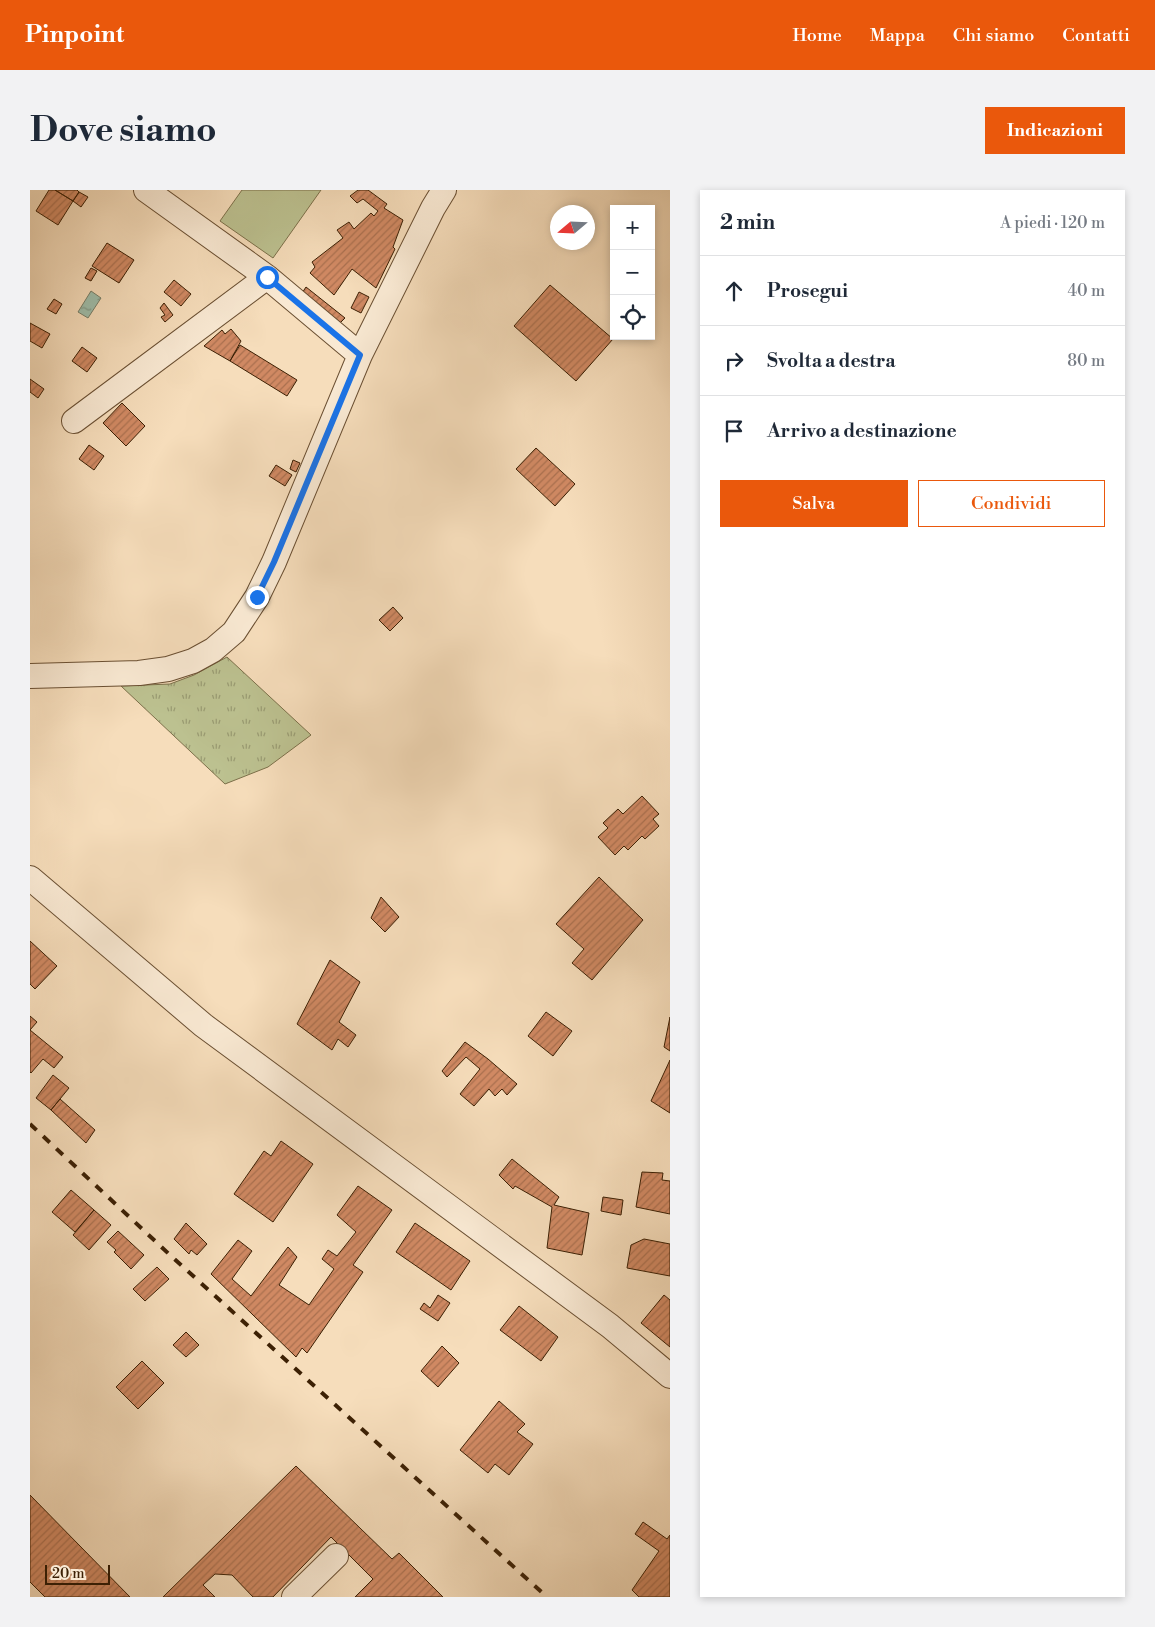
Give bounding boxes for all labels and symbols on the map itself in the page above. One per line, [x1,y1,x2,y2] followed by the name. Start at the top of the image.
[550,205,595,250] north arrow
[256,266,279,289] route start
[246,586,269,609] route end
[45,1562,110,1585] scale bar

